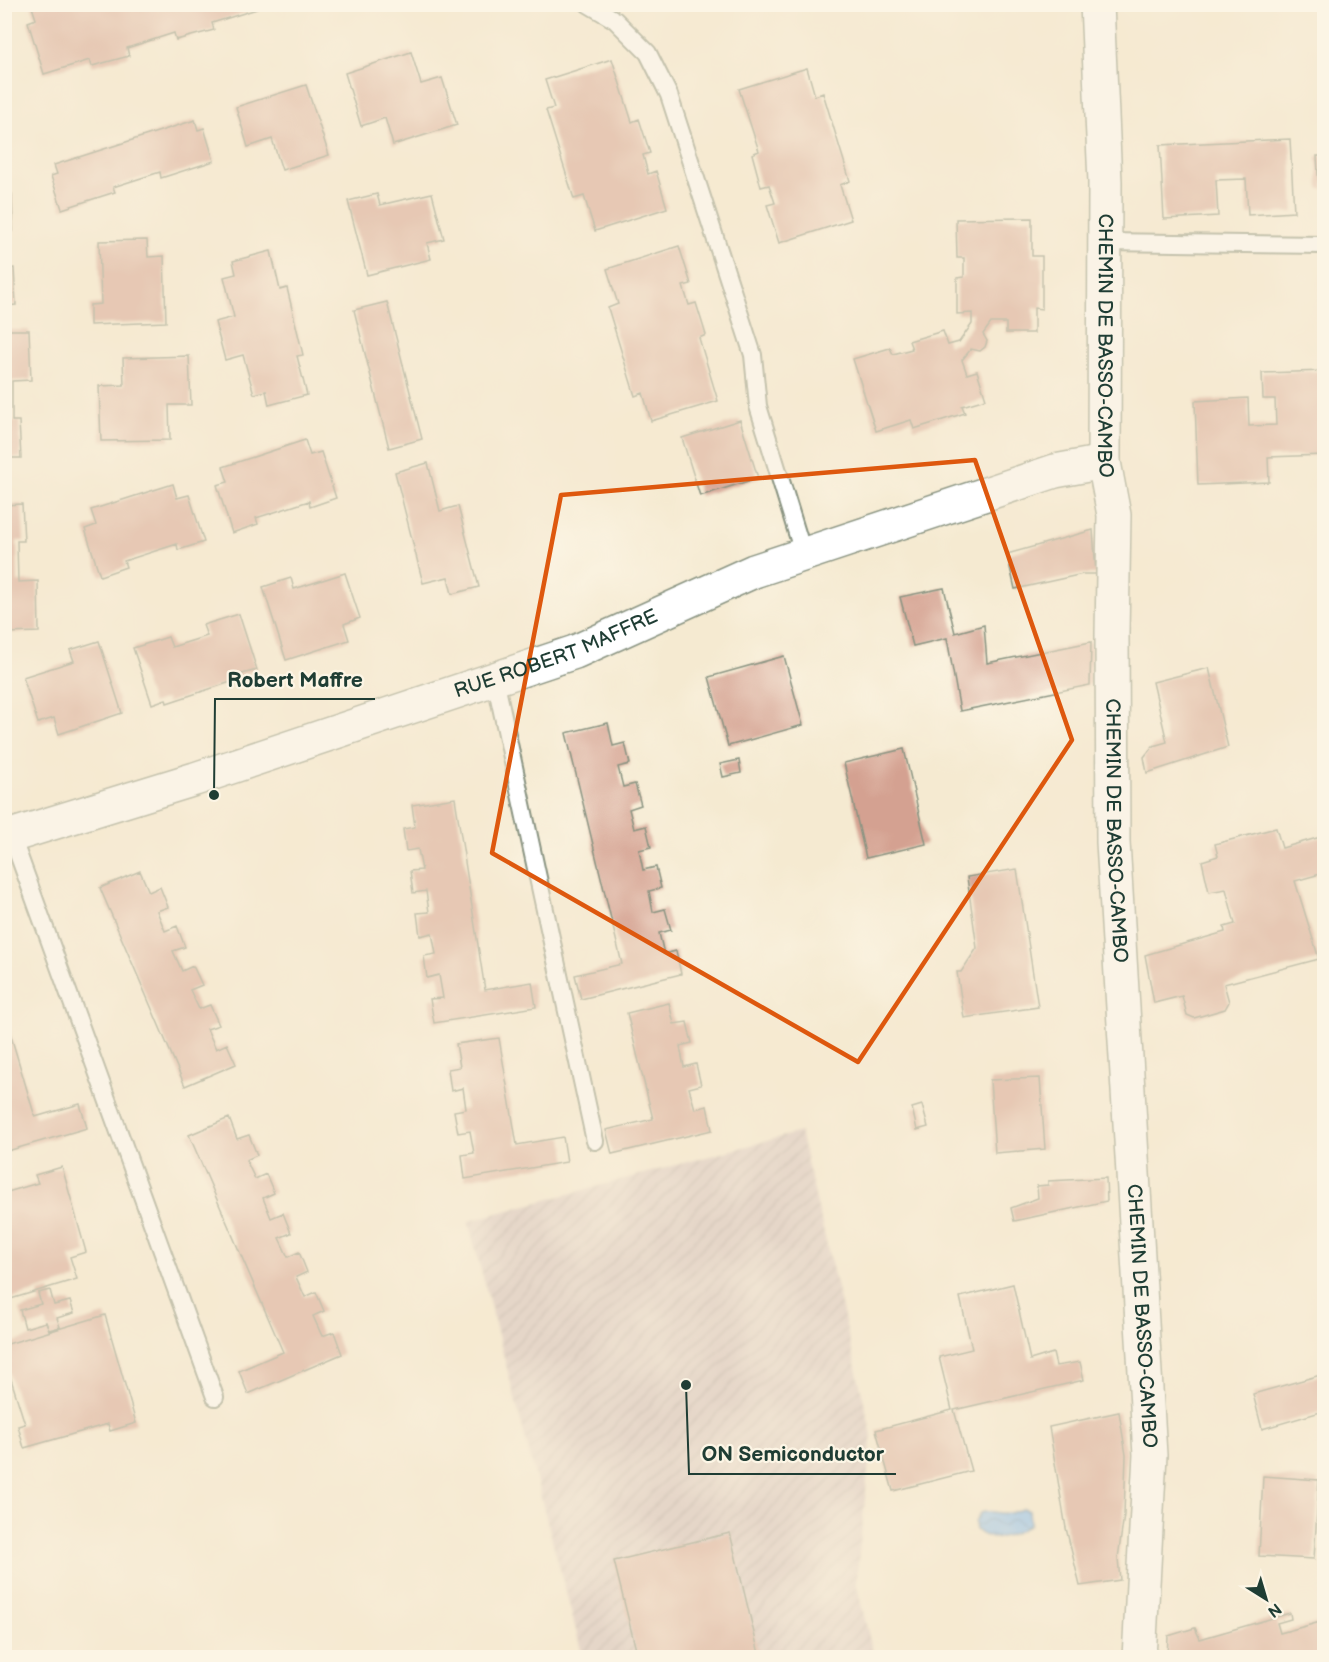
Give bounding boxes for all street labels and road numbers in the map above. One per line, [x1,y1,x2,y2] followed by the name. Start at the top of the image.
[1092,213,1119,480] street label: CHEMIN DE BASSO-CAMBO
[451,604,662,704] street label: RUE ROBERT MAFFRE
[1100,699,1132,964] street label: CHEMIN DE BASSO-CAMBO
[1122,1183,1162,1449] street label: CHEMIN DE BASSO-CAMBO

